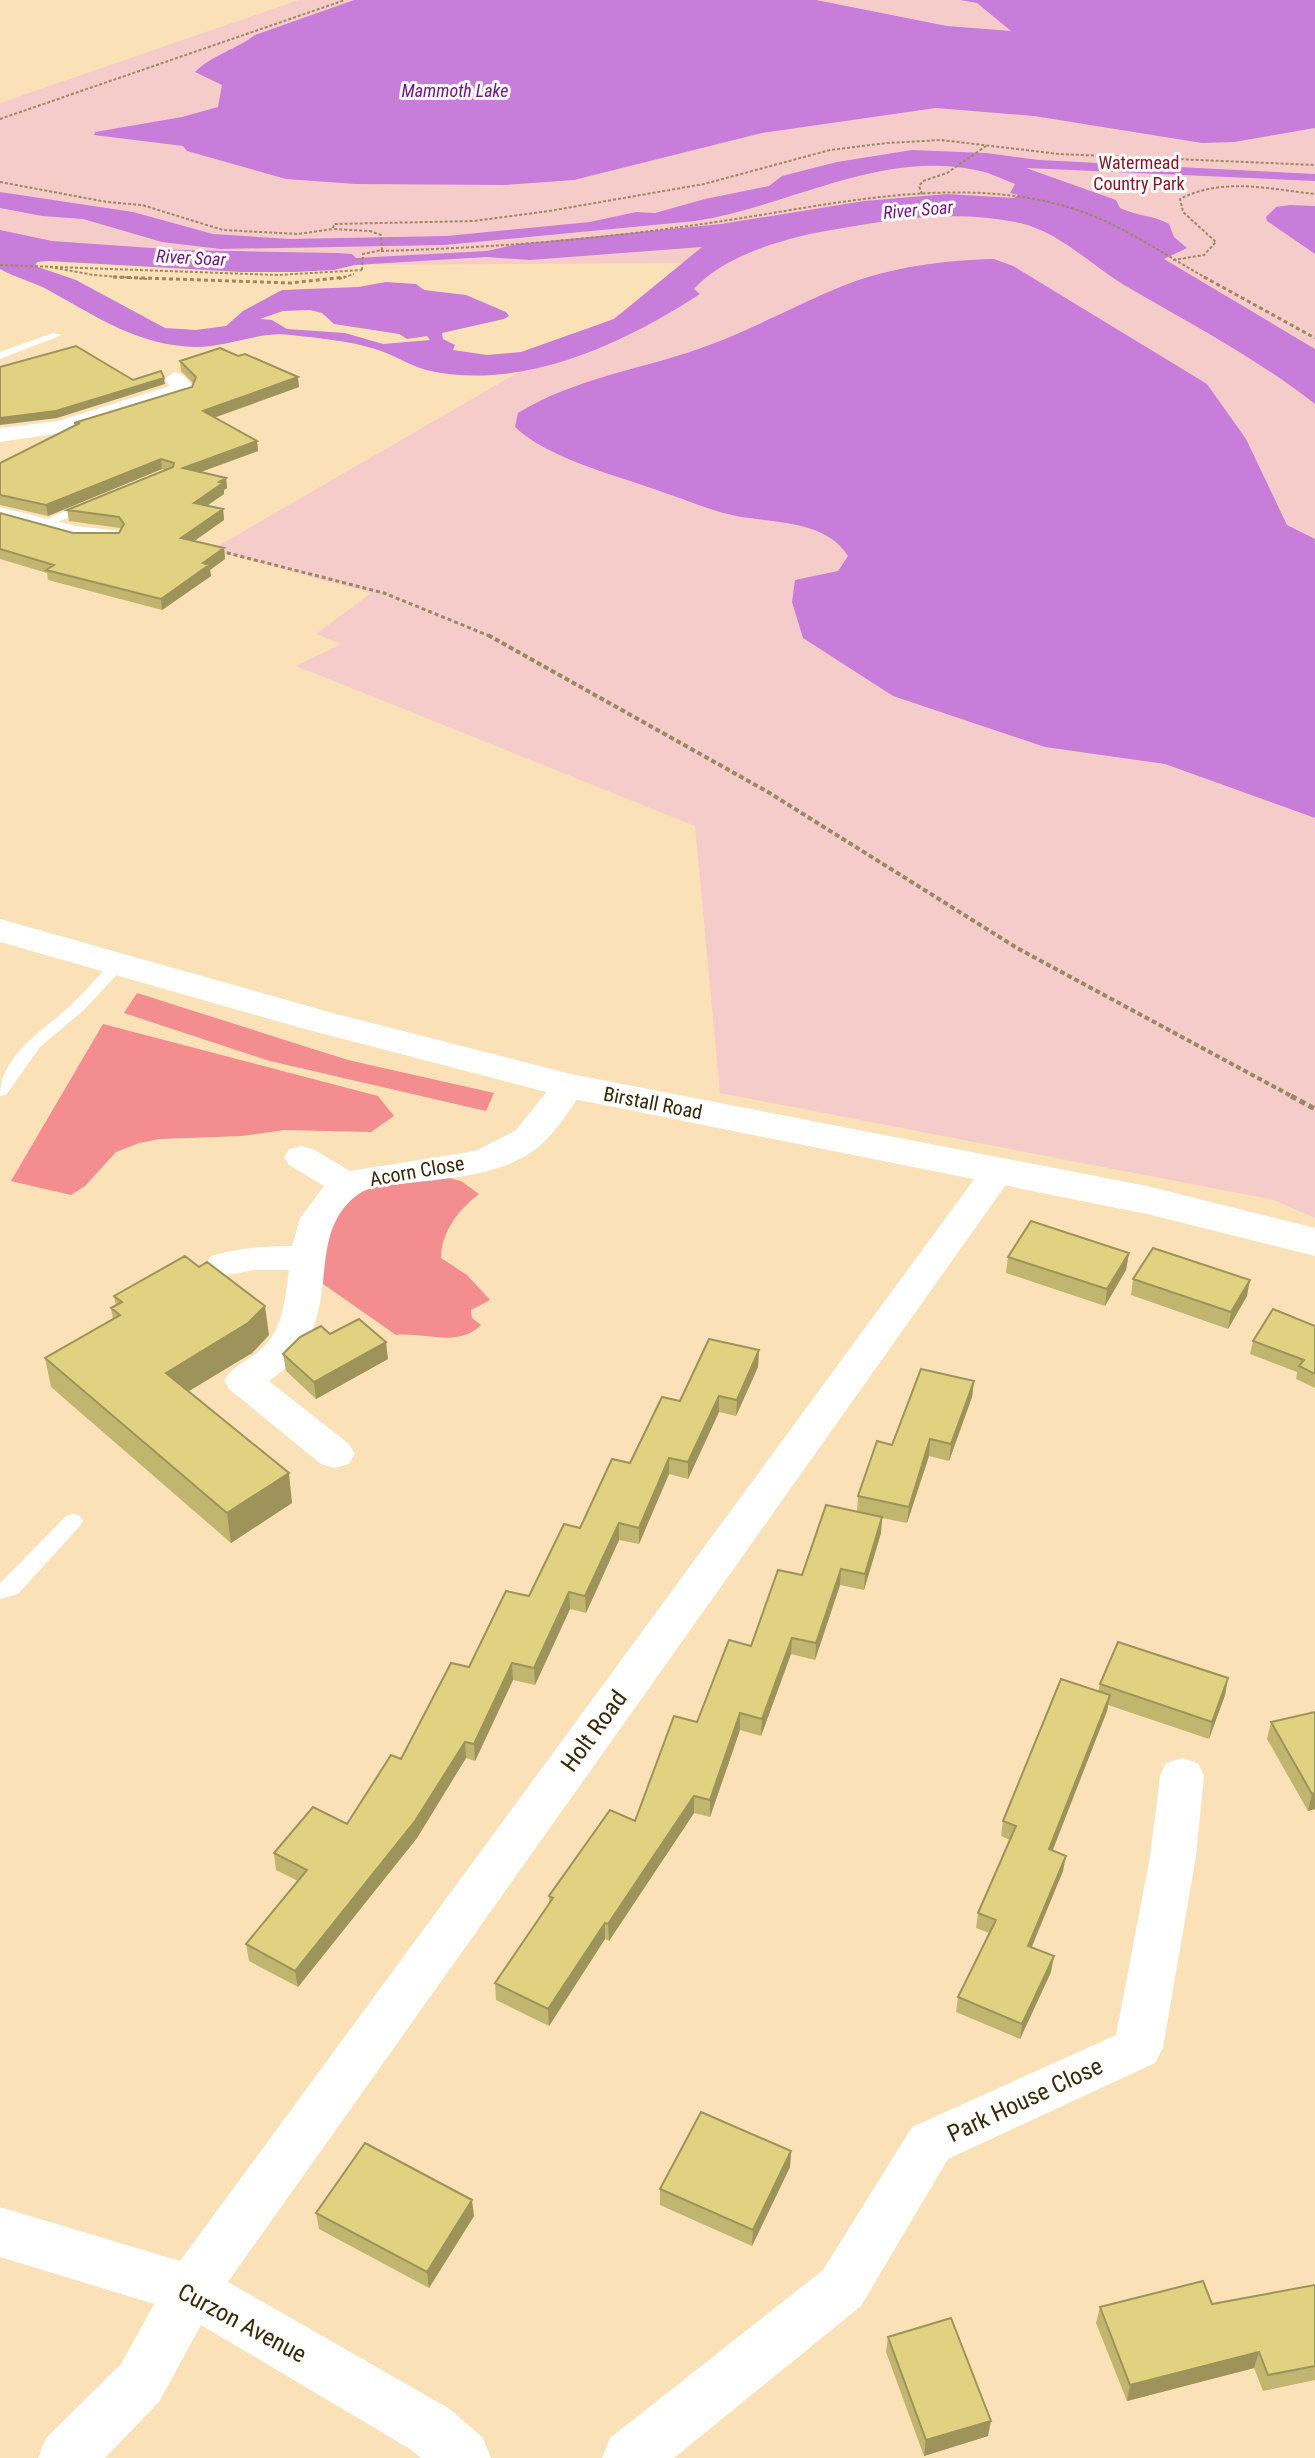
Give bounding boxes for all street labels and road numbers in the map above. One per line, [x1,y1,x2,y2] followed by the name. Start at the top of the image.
[602,1082,704,1124] street label: Birstall Road
[368,1151,466,1191] street label: Acorn Close
[555,1685,633,1777] street label: Holt Road
[943,2052,1107,2148] street label: Park House Close
[173,2278,311,2368] street label: Curzon Avenue

